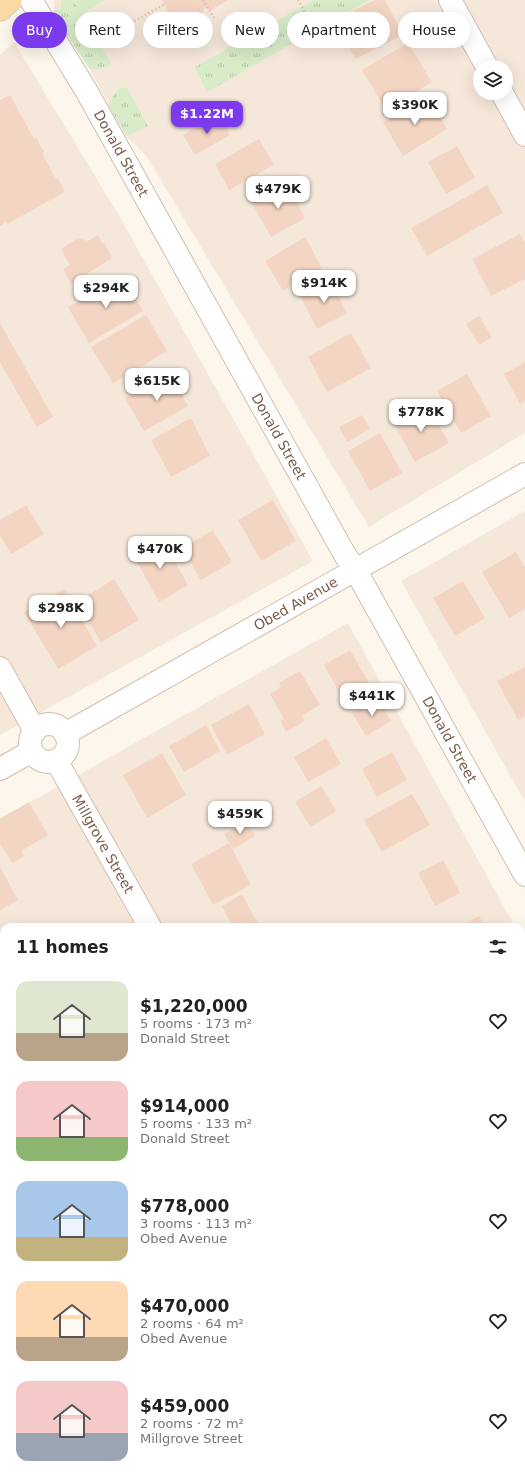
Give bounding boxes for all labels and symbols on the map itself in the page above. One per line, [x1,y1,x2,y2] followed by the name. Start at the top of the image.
[387,92,443,126] pin: $390K
[174,101,240,135] pin: $1.22M
[91,107,152,200] street label: Donald Street
[250,176,306,210] pin: $479K
[296,270,352,304] pin: $914K
[78,275,134,309] pin: $294K
[129,368,185,402] pin: $615K
[248,390,310,483] street label: Donald Street
[393,399,449,433] pin: $778K
[132,536,188,570] pin: $470K
[251,574,341,634] street label: Obed Avenue
[33,595,89,629] pin: $298K
[344,683,400,717] pin: $441K
[419,693,480,786] street label: Donald Street
[69,792,137,896] street label: Millgrove Street
[212,801,268,835] pin: $459K

